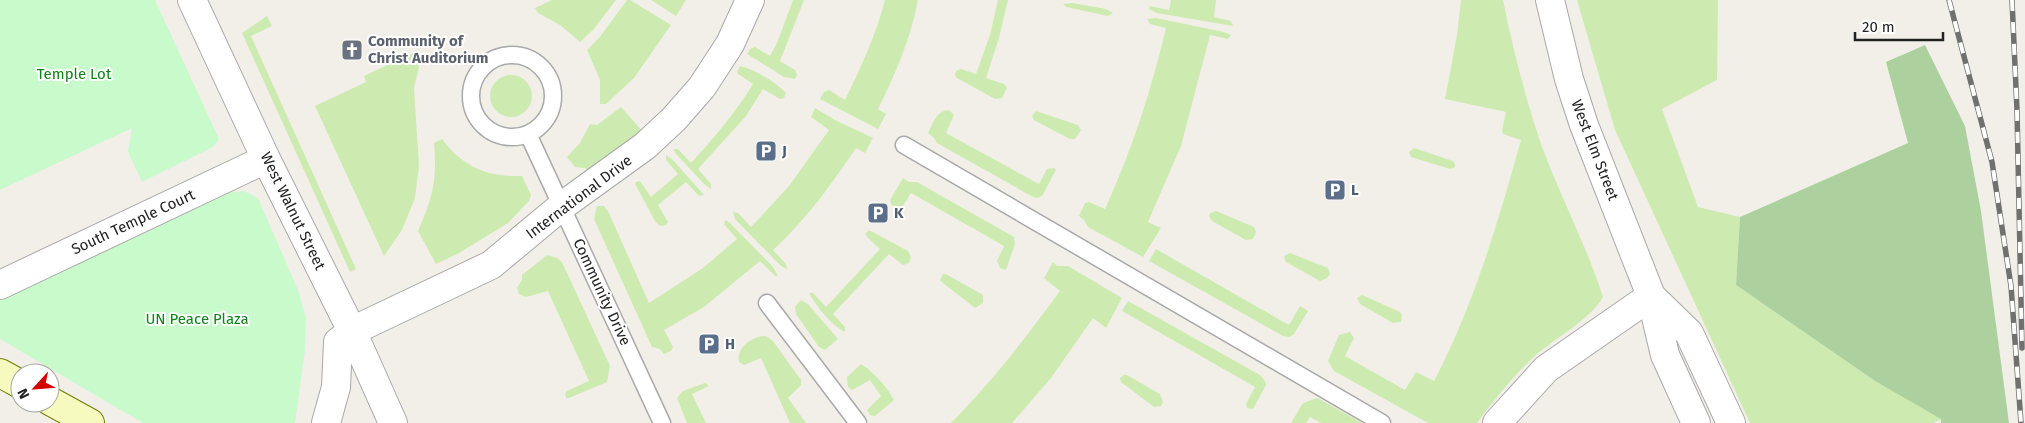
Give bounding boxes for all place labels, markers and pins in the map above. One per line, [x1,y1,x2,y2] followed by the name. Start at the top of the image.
[368,32,488,67] place label: Community of Christ Auditorium
[340,38,364,62] church icon: Community of Christ Auditorium
[754,139,778,163] parking icon: J
[781,142,787,160] place label: J
[1323,178,1347,202] parking icon: L
[1351,181,1359,199] place label: L
[866,201,890,225] parking icon: K
[894,204,904,222] place label: K
[697,332,721,356] parking icon: H
[725,335,735,353] place label: H

